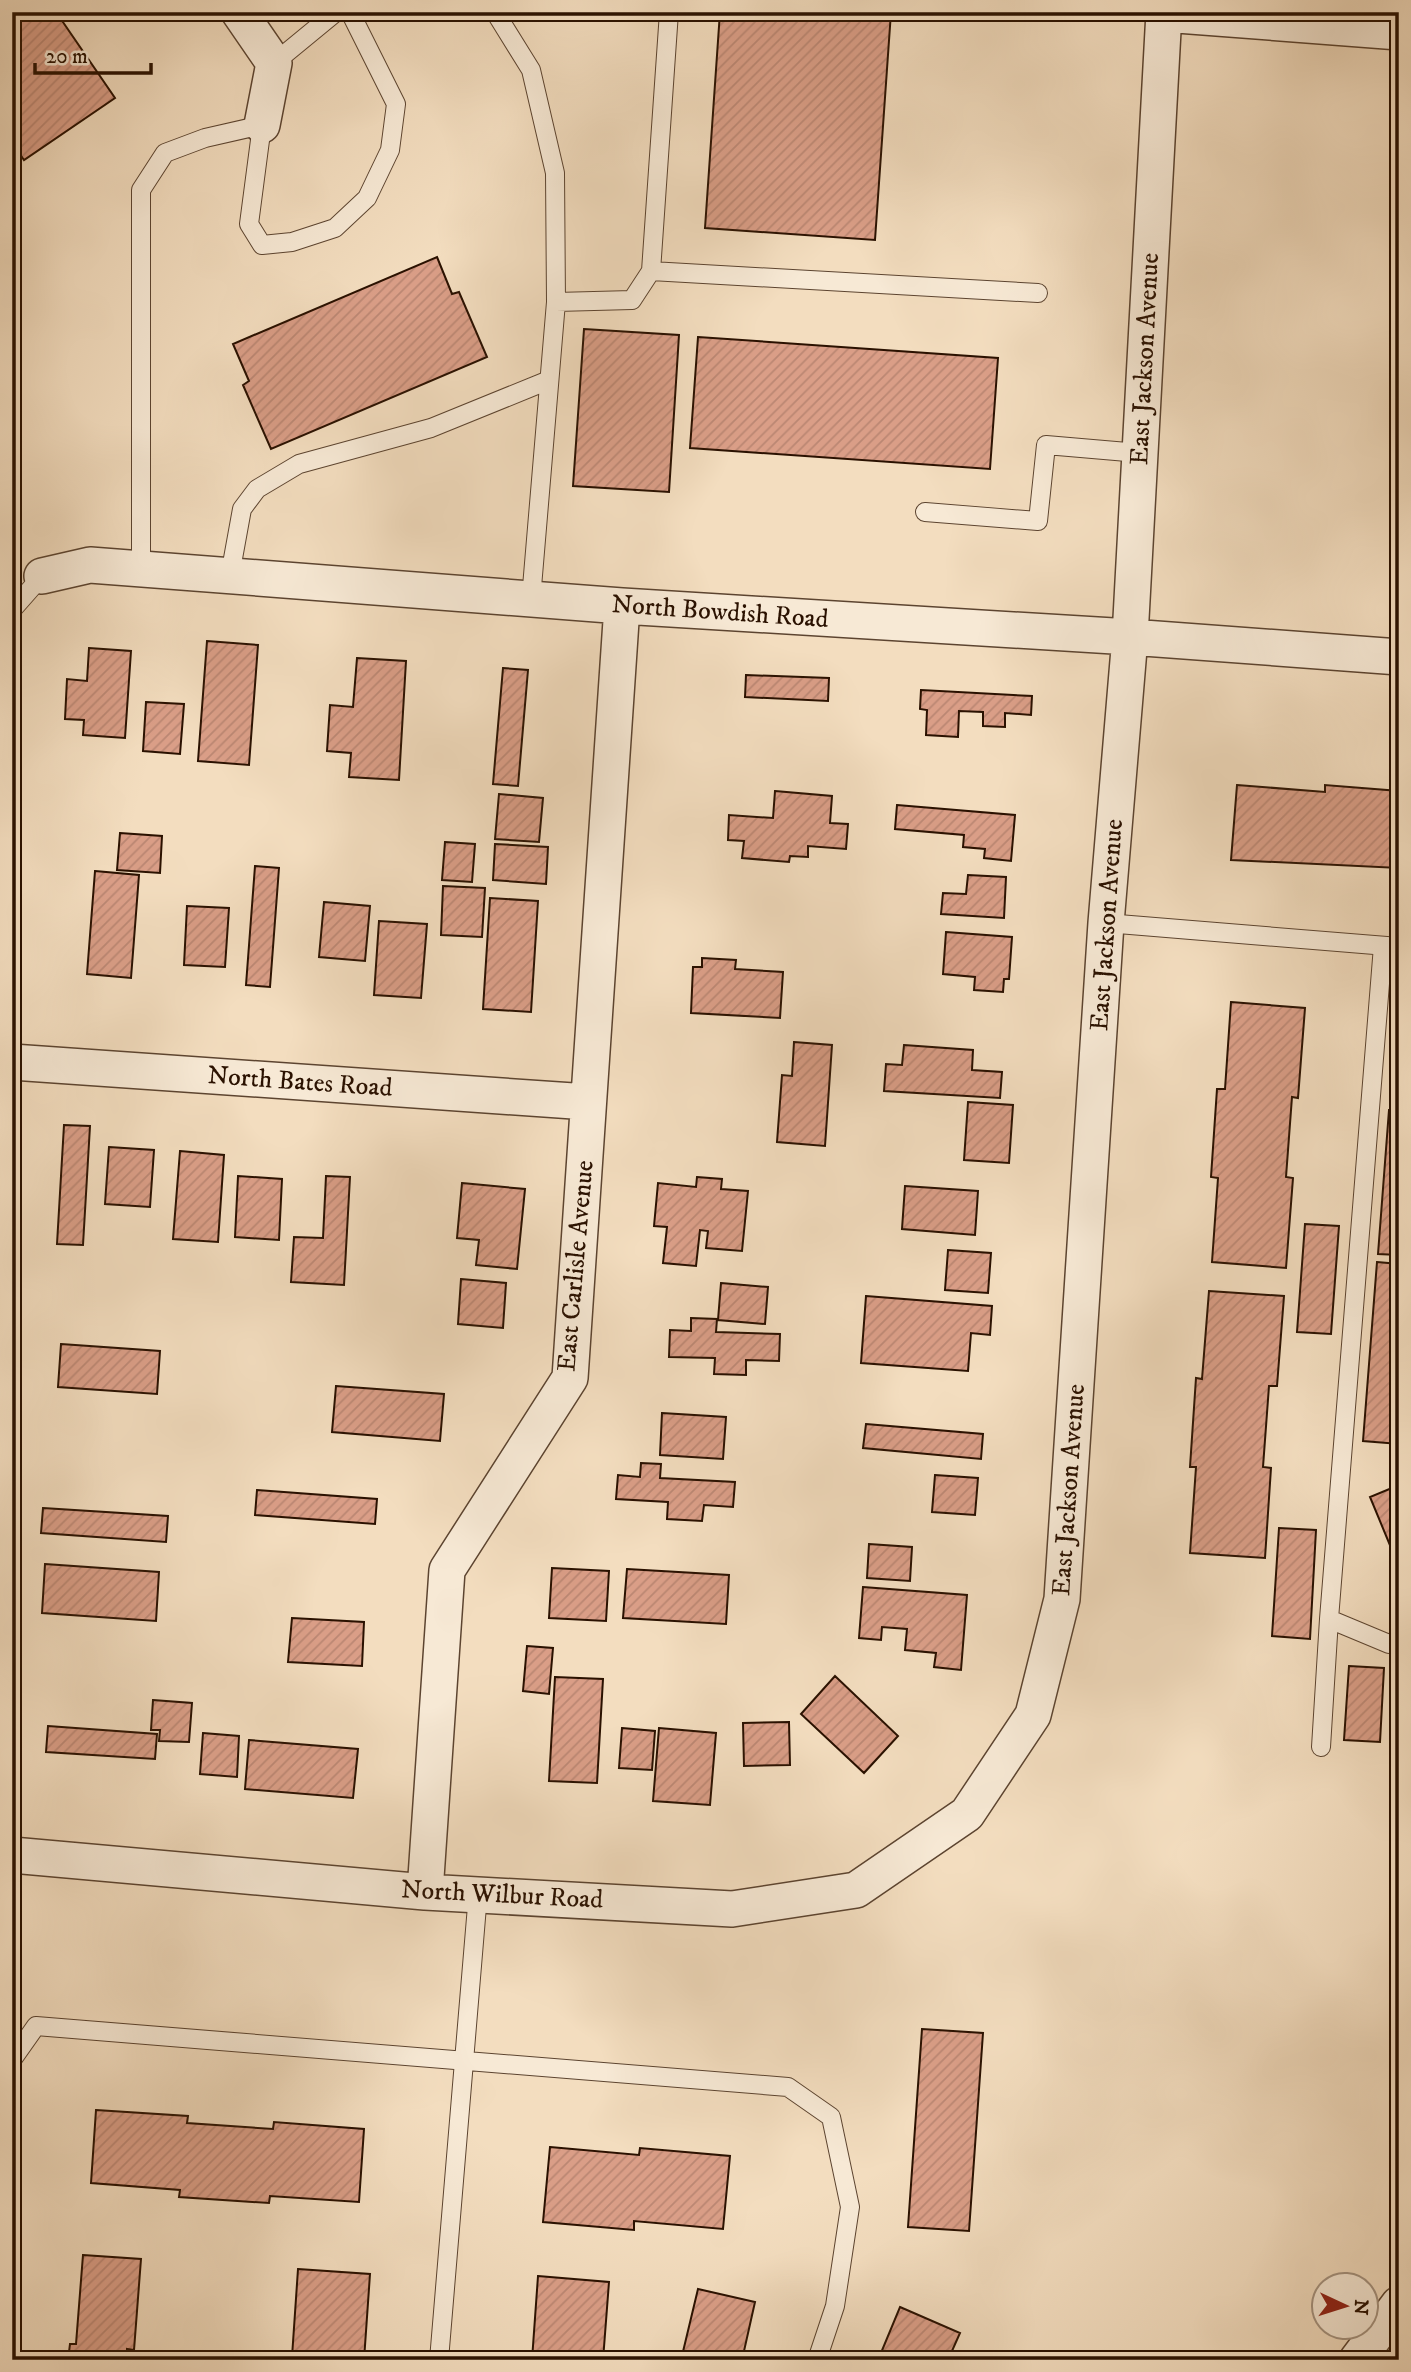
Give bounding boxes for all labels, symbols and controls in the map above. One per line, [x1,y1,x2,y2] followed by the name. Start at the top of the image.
[35,32,150,76] scale bar
[46,44,88,70] text: 20 m
[1123,252,1167,466] street label: East Jackson Avenue
[610,588,830,636] street label: North Bowdish Road
[1083,818,1131,1032] street label: East Jackson Avenue
[206,1059,394,1105] street label: North Bates Road
[550,1159,602,1373] street label: East Carlisle Avenue
[1045,1383,1093,1597] street label: East Jackson Avenue
[400,1873,604,1917] street label: North Wilbur Road
[1310,2270,1380,2340] north arrow
[1348,2298,1372,2316] text: N

